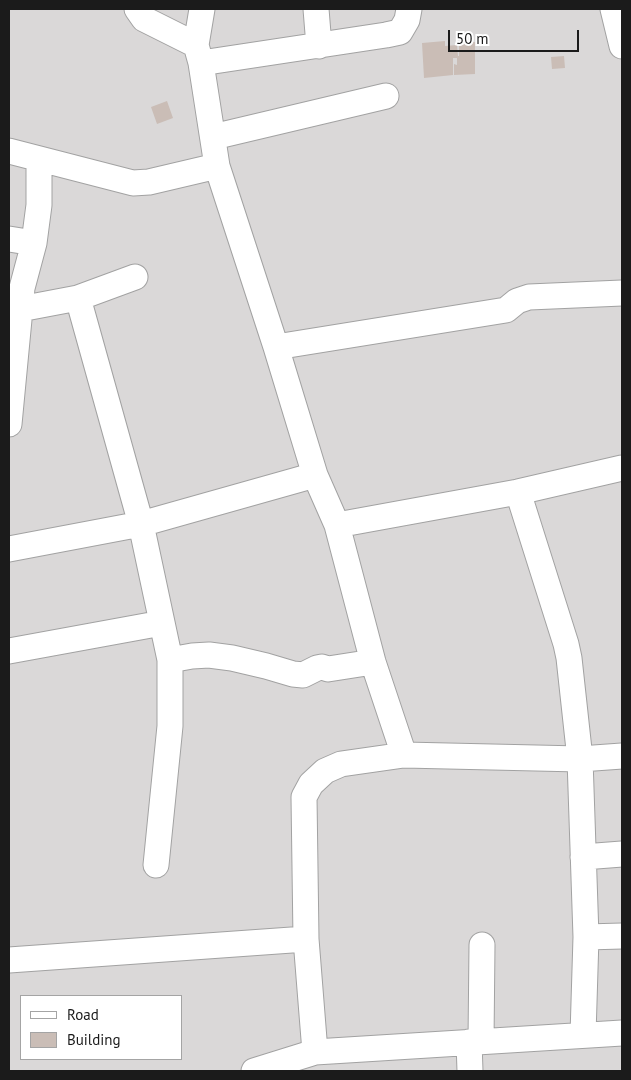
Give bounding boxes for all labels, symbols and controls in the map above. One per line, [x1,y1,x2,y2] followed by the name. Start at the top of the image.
[451,20,582,52] scale bar
[456,29,489,48] text: 50 m
[20,995,182,1060] legend
[67,1005,99,1024] text: Road
[67,1030,121,1049] text: Building

